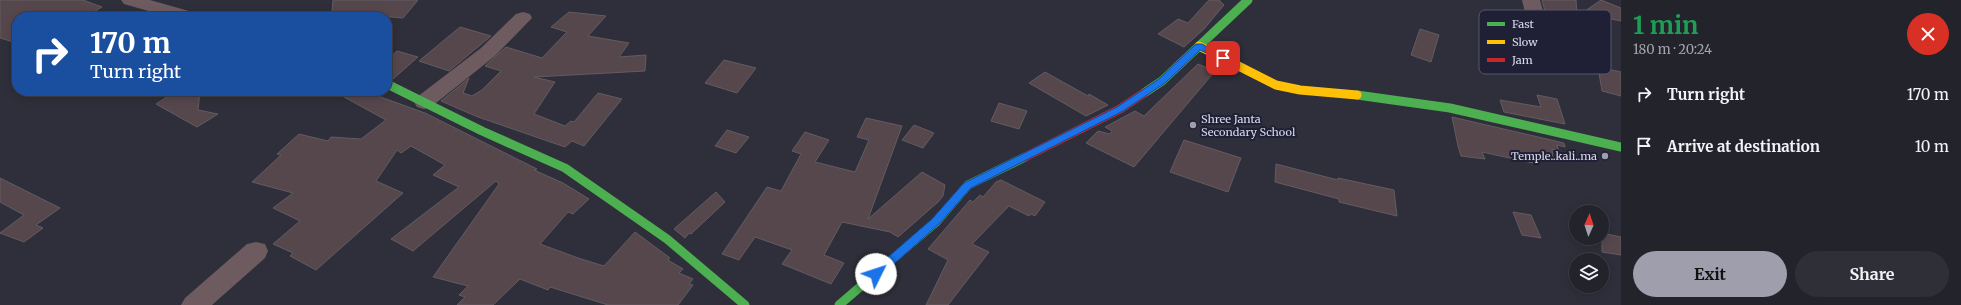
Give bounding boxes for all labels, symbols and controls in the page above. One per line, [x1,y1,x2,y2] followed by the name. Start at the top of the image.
[1479,10,1611,74] legend
[1633,10,1698,41] text: 1 min
[1907,13,1949,55] button: close
[1512,17,1535,31] text: Fast
[90,25,171,61] text: 170 m
[24,28,76,80] icon: right
[1512,35,1538,49] text: Slow
[1206,41,1240,75] pin
[1633,41,1712,58] text: 180 m · 20:24
[1212,47,1234,69] icon: arrive
[1511,53,1533,67] text: Jam
[90,60,181,83] text: Turn right
[1633,83,1655,105] icon: right
[1667,85,1745,104] text: Turn right
[1907,85,1949,104] text: 170 m
[1201,112,1296,139] place label: Shree Janta Secondary School
[1188,120,1198,130] marker: Shree Janta Secondary School
[1633,135,1655,157] icon: arrive
[1667,137,1820,156] text: Arrive at destination
[1915,137,1949,156] text: 10 m
[1511,149,1597,163] place label: Temple..kali..ma
[1600,151,1610,161] marker: Temple..kali..ma
[1569,205,1609,245] north arrow
[1569,205,1609,293] map controls
[1633,251,1787,297] button: Exit
[1795,251,1949,297] button: Share
[855,253,897,295] position arrow
[1569,253,1609,293] button: layers

